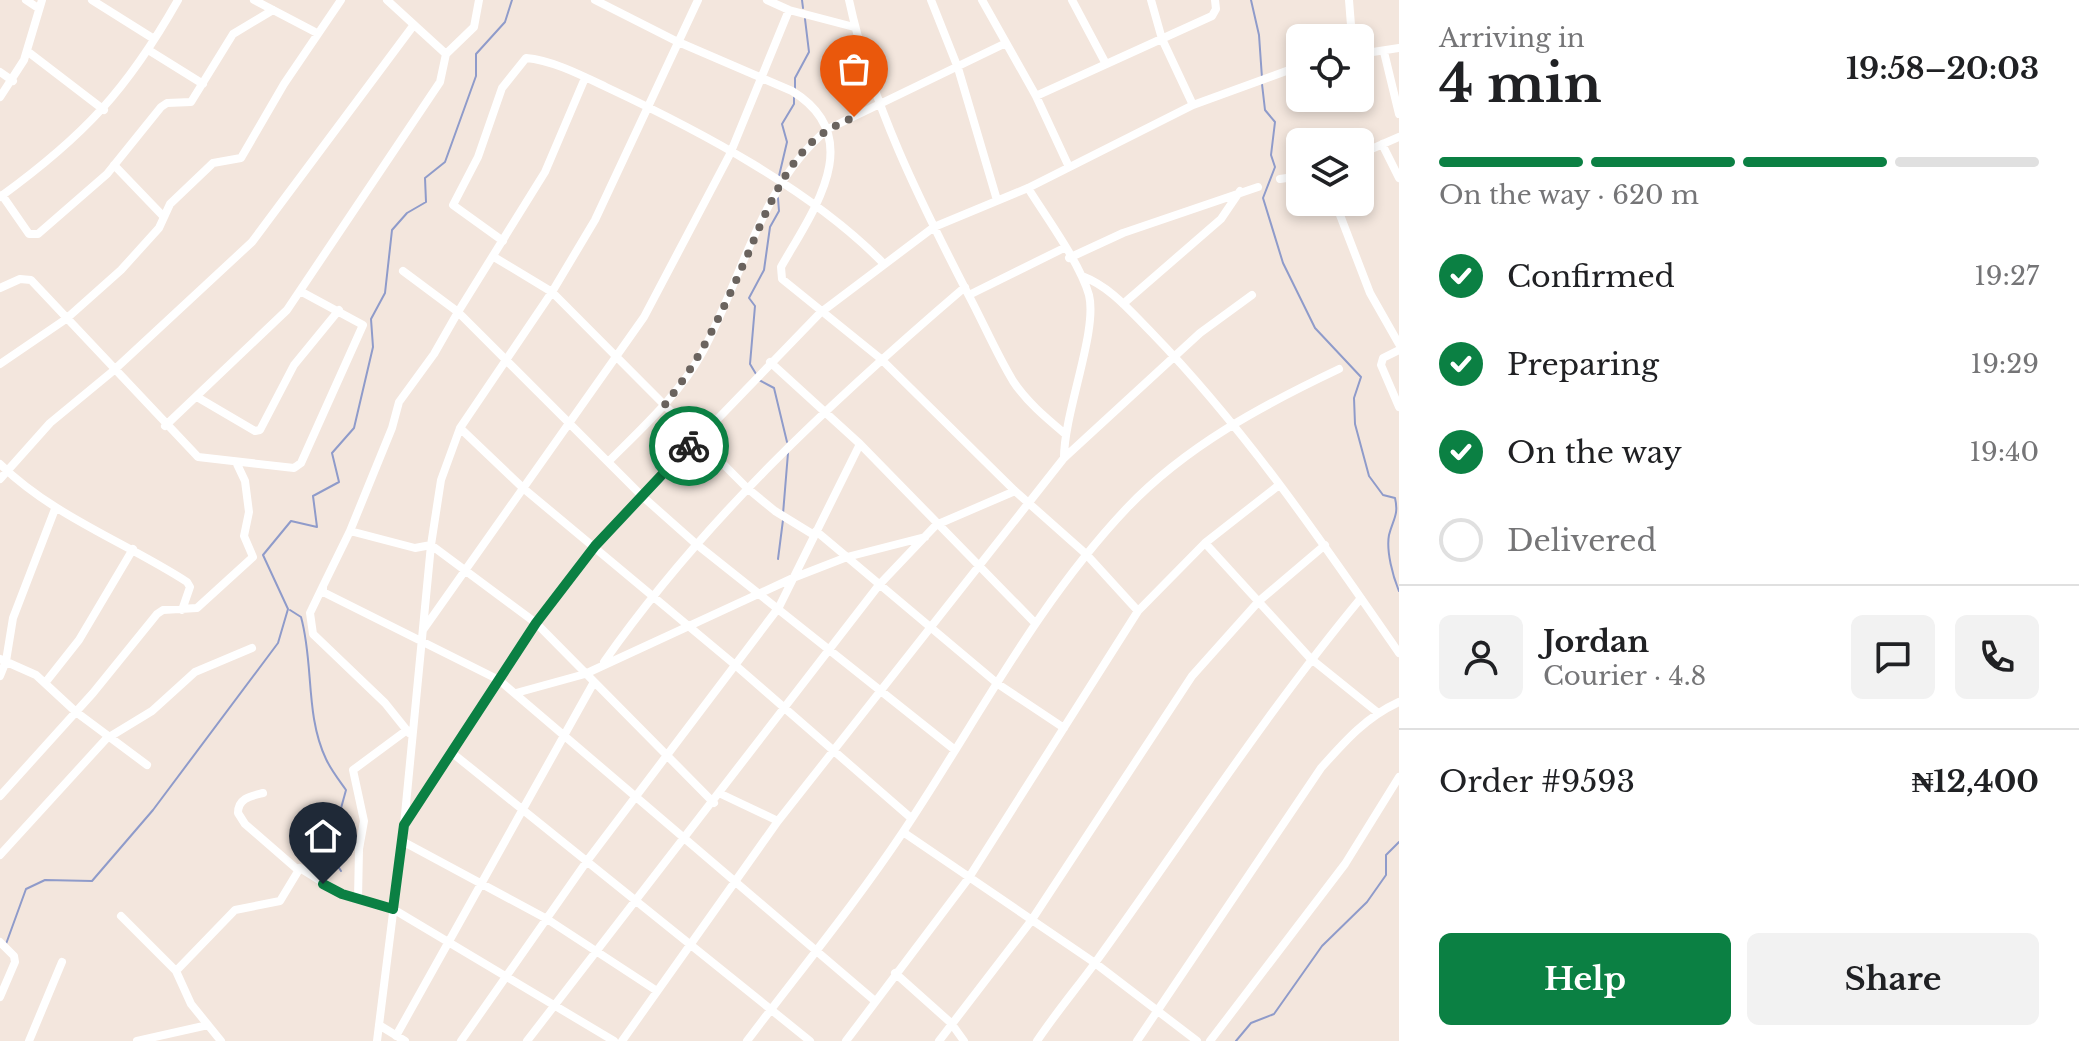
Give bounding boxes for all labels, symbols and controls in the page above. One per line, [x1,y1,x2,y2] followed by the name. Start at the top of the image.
[1439,22,1585,54] text: Arriving in
[1286,24,1374,216] map controls
[1286,24,1374,112] button: locate
[820,35,888,117] pin
[832,47,876,91] icon: bag
[1846,50,2039,87] text: 19:58–20:03
[1439,52,1601,116] text: 4 min
[1286,128,1374,216] button: layers
[1439,179,1699,211] text: On the way · 620 m
[1439,254,1483,298] icon: check
[1507,258,1675,295] text: Confirmed
[1974,260,2039,292] text: 19:27
[1439,342,1483,386] icon: check
[1507,346,1659,383] text: Preparing
[1971,348,2039,380] text: 19:29
[649,406,729,486] courier
[667,424,711,468] icon: bike
[1439,430,1483,474] icon: check
[1507,434,1682,471] text: On the way
[1970,436,2039,468] text: 19:40
[1507,522,1657,559] text: Delivered
[1439,615,1523,699] button: person
[1851,615,1935,699] button: chat
[1955,615,2039,699] button: phone
[1543,623,1649,660] text: Jordan
[1543,660,1706,692] text: Courier · 4.8
[1439,763,1635,800] text: Order #9593
[1912,763,2039,800] text: ₦12,400
[289,802,357,884] pin
[301,814,345,858] icon: home
[1439,933,1731,1025] button: Help
[1747,933,2039,1025] button: Share

